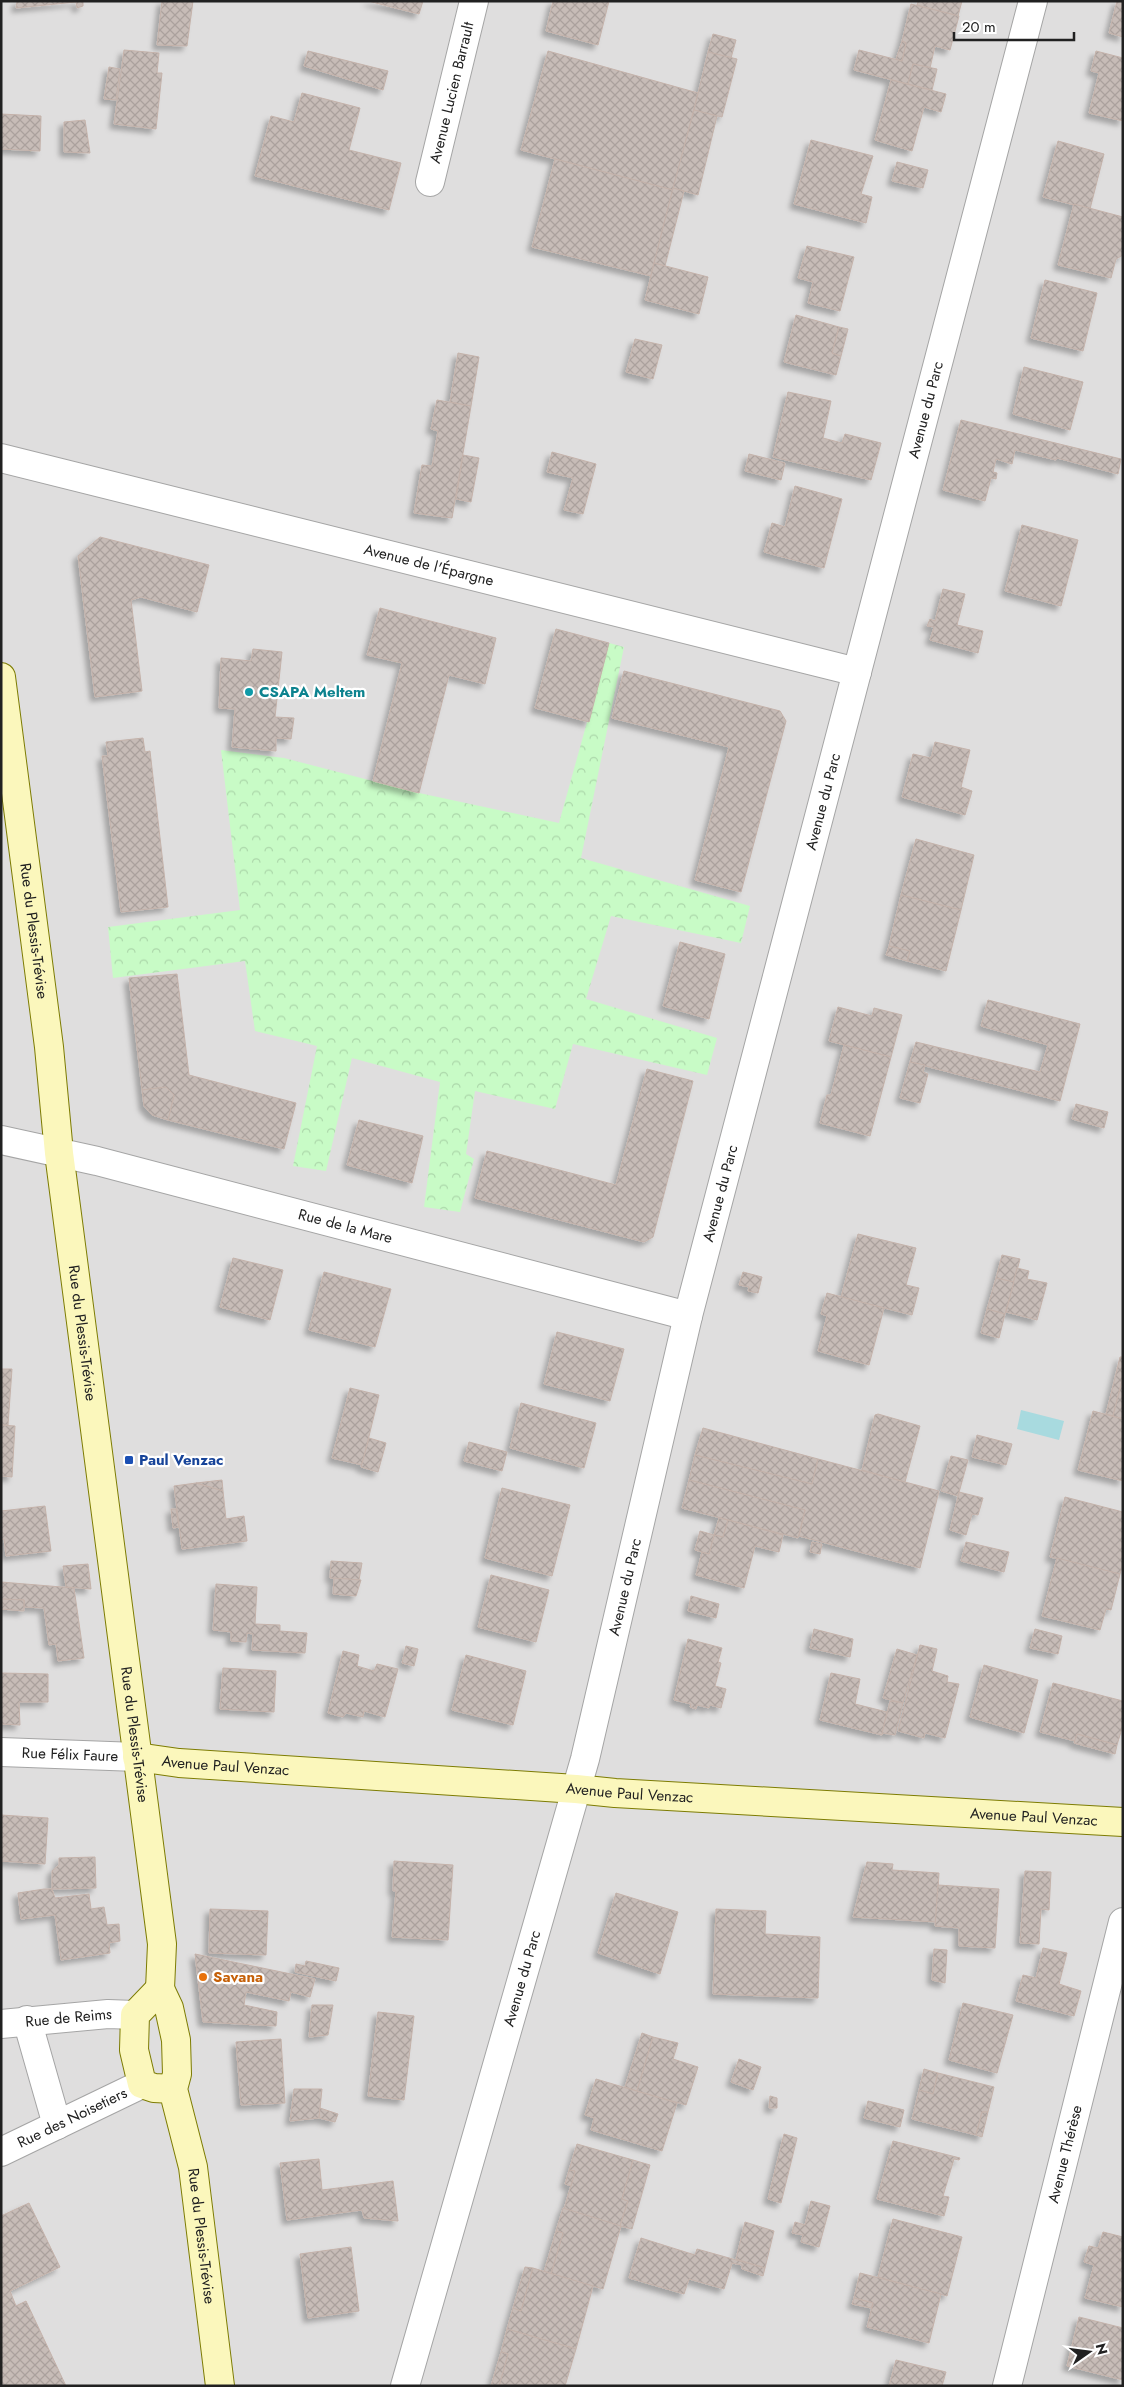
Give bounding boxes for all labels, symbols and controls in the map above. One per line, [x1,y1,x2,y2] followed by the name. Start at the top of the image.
[954,10,1074,42] scale bar
[962,16,996,38] text: 20 m
[424,19,480,166] street label: Avenue Lucien Barrault
[902,359,949,461] street label: Avenue du Parc
[362,538,496,592] street label: Avenue de l'Épargne
[259,681,365,703] place label: CSAPA Meltem
[243,686,255,698] marker: CSAPA Meltem
[800,751,846,852] street label: Avenue du Parc
[14,862,54,1000] street label: Rue du Plessis-Trévise
[697,1142,743,1244] street label: Avenue du Parc
[296,1203,395,1249] street label: Rue de la Mare
[63,1264,102,1402] street label: Rue du Plessis-Trévise
[139,1449,224,1471] place label: Paul Venzac
[123,1454,135,1466] marker: Paul Venzac
[603,1536,647,1638] street label: Avenue du Parc
[115,1665,154,1804] street label: Rue du Plessis-Trévise
[21,1742,119,1767] street label: Rue Félix Faure
[160,1750,290,1781] street label: Avenue Paul Venzac
[565,1777,694,1808] street label: Avenue Paul Venzac
[969,1802,1098,1832] street label: Avenue Paul Venzac
[498,1928,546,2029] street label: Avenue du Parc
[213,1966,263,1988] place label: Savana
[197,1971,209,1983] marker: Savana
[24,2003,113,2033] street label: Rue de Reims
[14,2082,131,2154] street label: Rue des Noisetiers
[1042,2103,1088,2205] street label: Avenue Thérèse
[182,2167,221,2305] street label: Rue du Plessis-Trévise
[1064,2327,1114,2377] north arrow
[1091,2341,1113,2357] text: N

